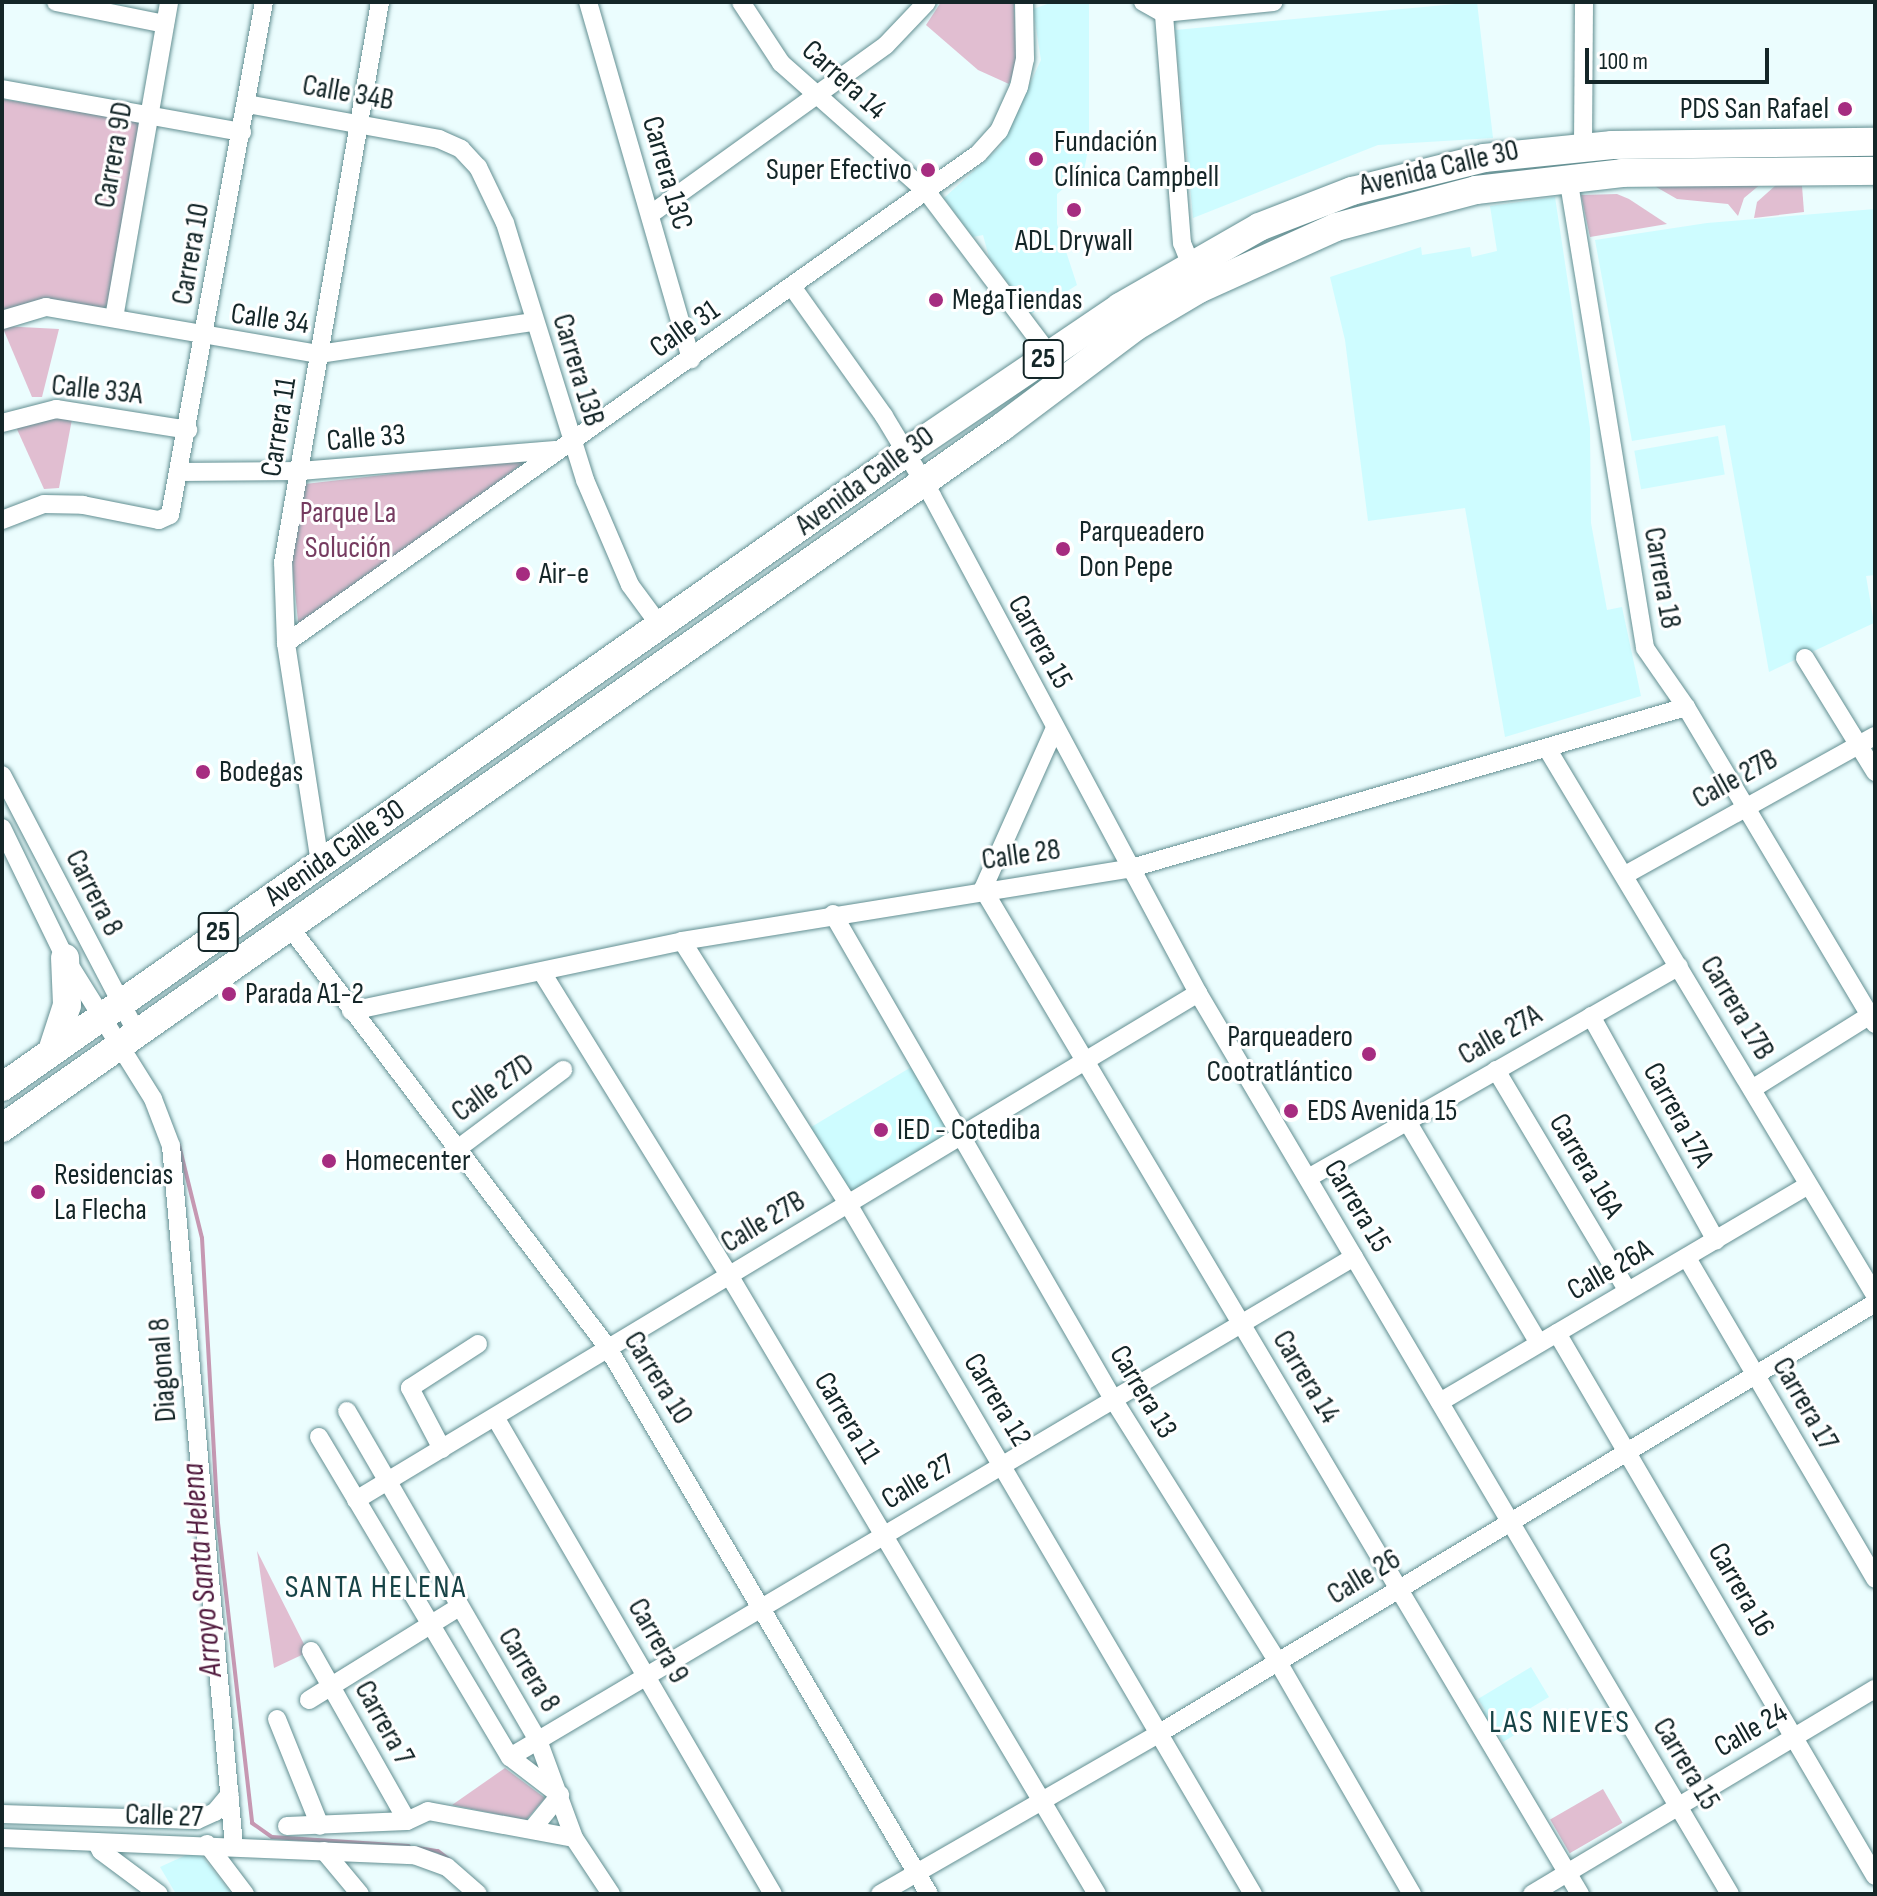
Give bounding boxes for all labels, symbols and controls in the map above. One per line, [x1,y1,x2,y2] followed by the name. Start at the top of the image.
[1589,32,1773,82] scale bar
[794,33,894,127] street label: Carrera 14
[1599,47,1648,76] text: 100 m
[300,67,396,119] street label: Calle 34B
[1680,91,1829,127] place label: PDS San Rafael
[87,99,141,211] street label: Carrera 9D
[1836,100,1854,118] marker: PDS San Rafael
[634,112,700,234] street label: Carrera 13C
[1054,124,1219,194] place label: Fundación Clínica Campbell
[1356,132,1522,204] street label: Avenida Calle 30
[1025,148,1047,170] marker: Fundación Clínica Campbell
[766,152,912,188] place label: Super Efectivo
[919,161,937,179] marker: Super Efectivo
[164,200,218,308] street label: Carrera 10
[1065,201,1083,219] marker: ADL Drywall
[1015,223,1133,259] place label: ADL Drywall
[952,282,1082,318] place label: MegaTiendas
[927,291,945,309] marker: MegaTiendas
[643,292,727,366] street label: Calle 31
[229,296,311,342] street label: Calle 34
[544,310,612,430] street label: Carrera 13B
[1021,335,1065,383] road number: 25
[50,367,144,413] street label: Calle 33A
[253,375,305,479] street label: Carrera 11
[325,417,407,459] street label: Calle 33
[789,419,941,543] street label: Avenida Calle 30
[300,495,396,566] park label: Parque La Solución
[1079,514,1205,584] place label: Parqueadero Don Pepe
[1635,524,1689,632] street label: Carrera 18
[1054,540,1072,558] marker: Parqueadero Don Pepe
[539,556,589,592] place label: Air-e
[514,565,532,583] marker: Air-e
[1000,589,1080,695] street label: Carrera 15
[1686,741,1784,817] street label: Calle 27B
[219,754,303,790] place label: Bodegas
[194,763,212,781] marker: Bodegas
[258,792,412,914] street label: Avenida Calle 30
[979,832,1063,878] street label: Calle 28
[57,844,131,942] street label: Carrera 8
[196,908,240,956] road number: 25
[1692,950,1782,1066] street label: Carrera 17B
[245,976,364,1012] place label: Parada A1-2
[220,985,238,1003] marker: Parada A1-2
[1452,997,1548,1073] street label: Calle 27A
[1207,1019,1353,1090] place label: Parqueadero Cootratlántico
[1360,1045,1378,1063] marker: Parqueadero Cootratlántico
[445,1046,541,1130] street label: Calle 27D
[1635,1057,1721,1173] street label: Carrera 17A
[1307,1093,1457,1129] place label: EDS Avenida 15
[1282,1102,1300,1120] marker: EDS Avenida 15
[1541,1107,1631,1225] street label: Carrera 16A
[897,1112,1041,1148] place label: IED - Cotediba
[872,1121,890,1139] marker: IED - Cotediba
[345,1143,471,1179] place label: Homecenter
[320,1152,338,1170] marker: Homecenter
[1315,1153,1399,1259] street label: Carrera 15
[54,1157,173,1228] place label: Residencias La Flecha
[29,1183,47,1201] marker: Residencias La Flecha
[715,1183,811,1261] street label: Calle 27B
[1561,1231,1659,1309] street label: Calle 26A
[141,1317,185,1423] street label: Diagonal 8
[1264,1324,1348,1430] street label: Carrera 14
[616,1325,700,1431] street label: Carrera 10
[1101,1339,1185,1445] street label: Carrera 13
[955,1347,1039,1453] street label: Carrera 12
[1764,1351,1846,1457] street label: Carrera 17
[806,1366,888,1470] street label: Carrera 11
[875,1446,961,1518] street label: Calle 27
[175,1462,231,1678] water label: Arroyo Santa Helena
[1700,1537,1782,1643] street label: Carrera 16
[1321,1541,1407,1613] street label: Calle 26
[285,1569,467,1607] district label: SANTA HELENA
[619,1592,697,1690] street label: Carrera 9
[490,1621,568,1719] street label: Carrera 8
[346,1675,422,1771] street label: Carrera 7
[1708,1695,1794,1765] street label: Calle 24
[1489,1704,1631,1742] district label: LAS NIEVES
[1644,1711,1728,1817] street label: Carrera 15
[124,1797,204,1835] street label: Calle 27

